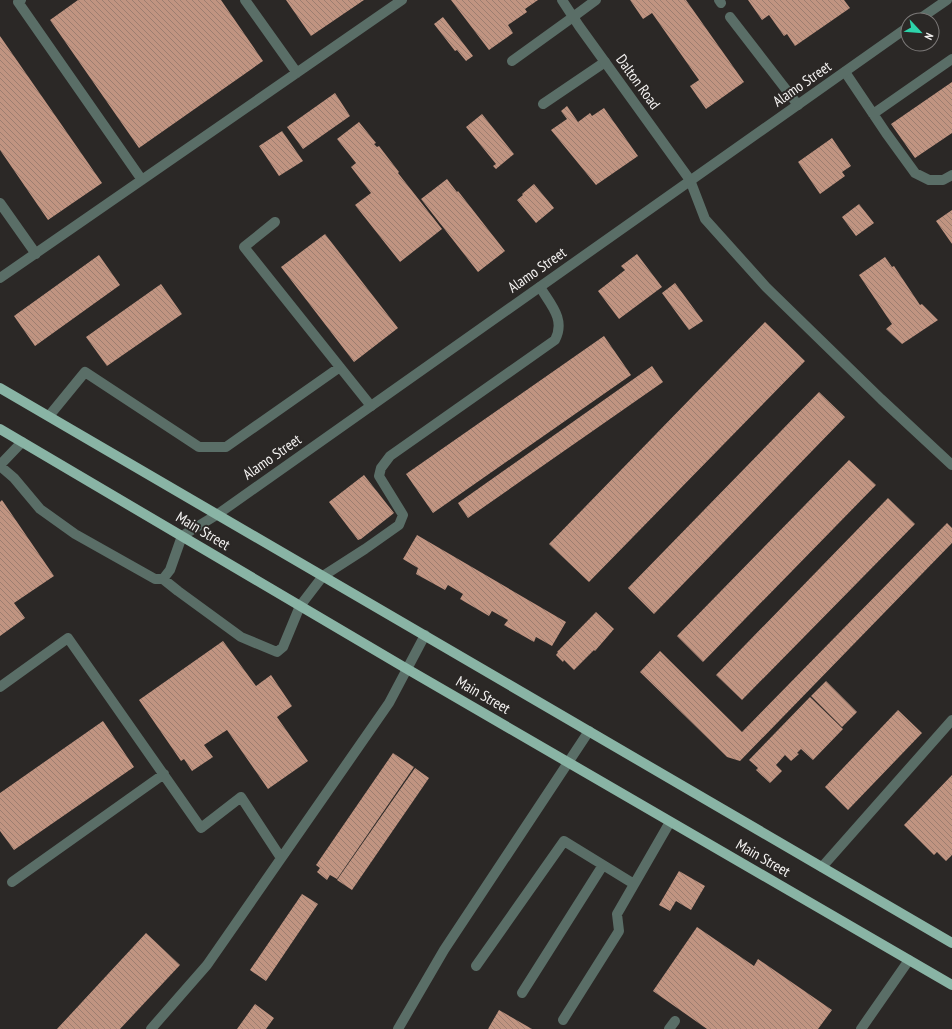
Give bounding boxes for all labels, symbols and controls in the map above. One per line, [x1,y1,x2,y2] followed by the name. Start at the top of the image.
[900,12,940,52] north arrow
[921,31,937,42] text: N
[612,51,665,113] street label: Dalton Road
[769,57,835,111] street label: Alamo Street
[504,243,570,297] street label: Alamo Street
[239,430,305,484] street label: Alamo Street
[173,507,234,554] street label: Main Street
[453,671,514,718] street label: Main Street
[733,834,794,881] street label: Main Street

